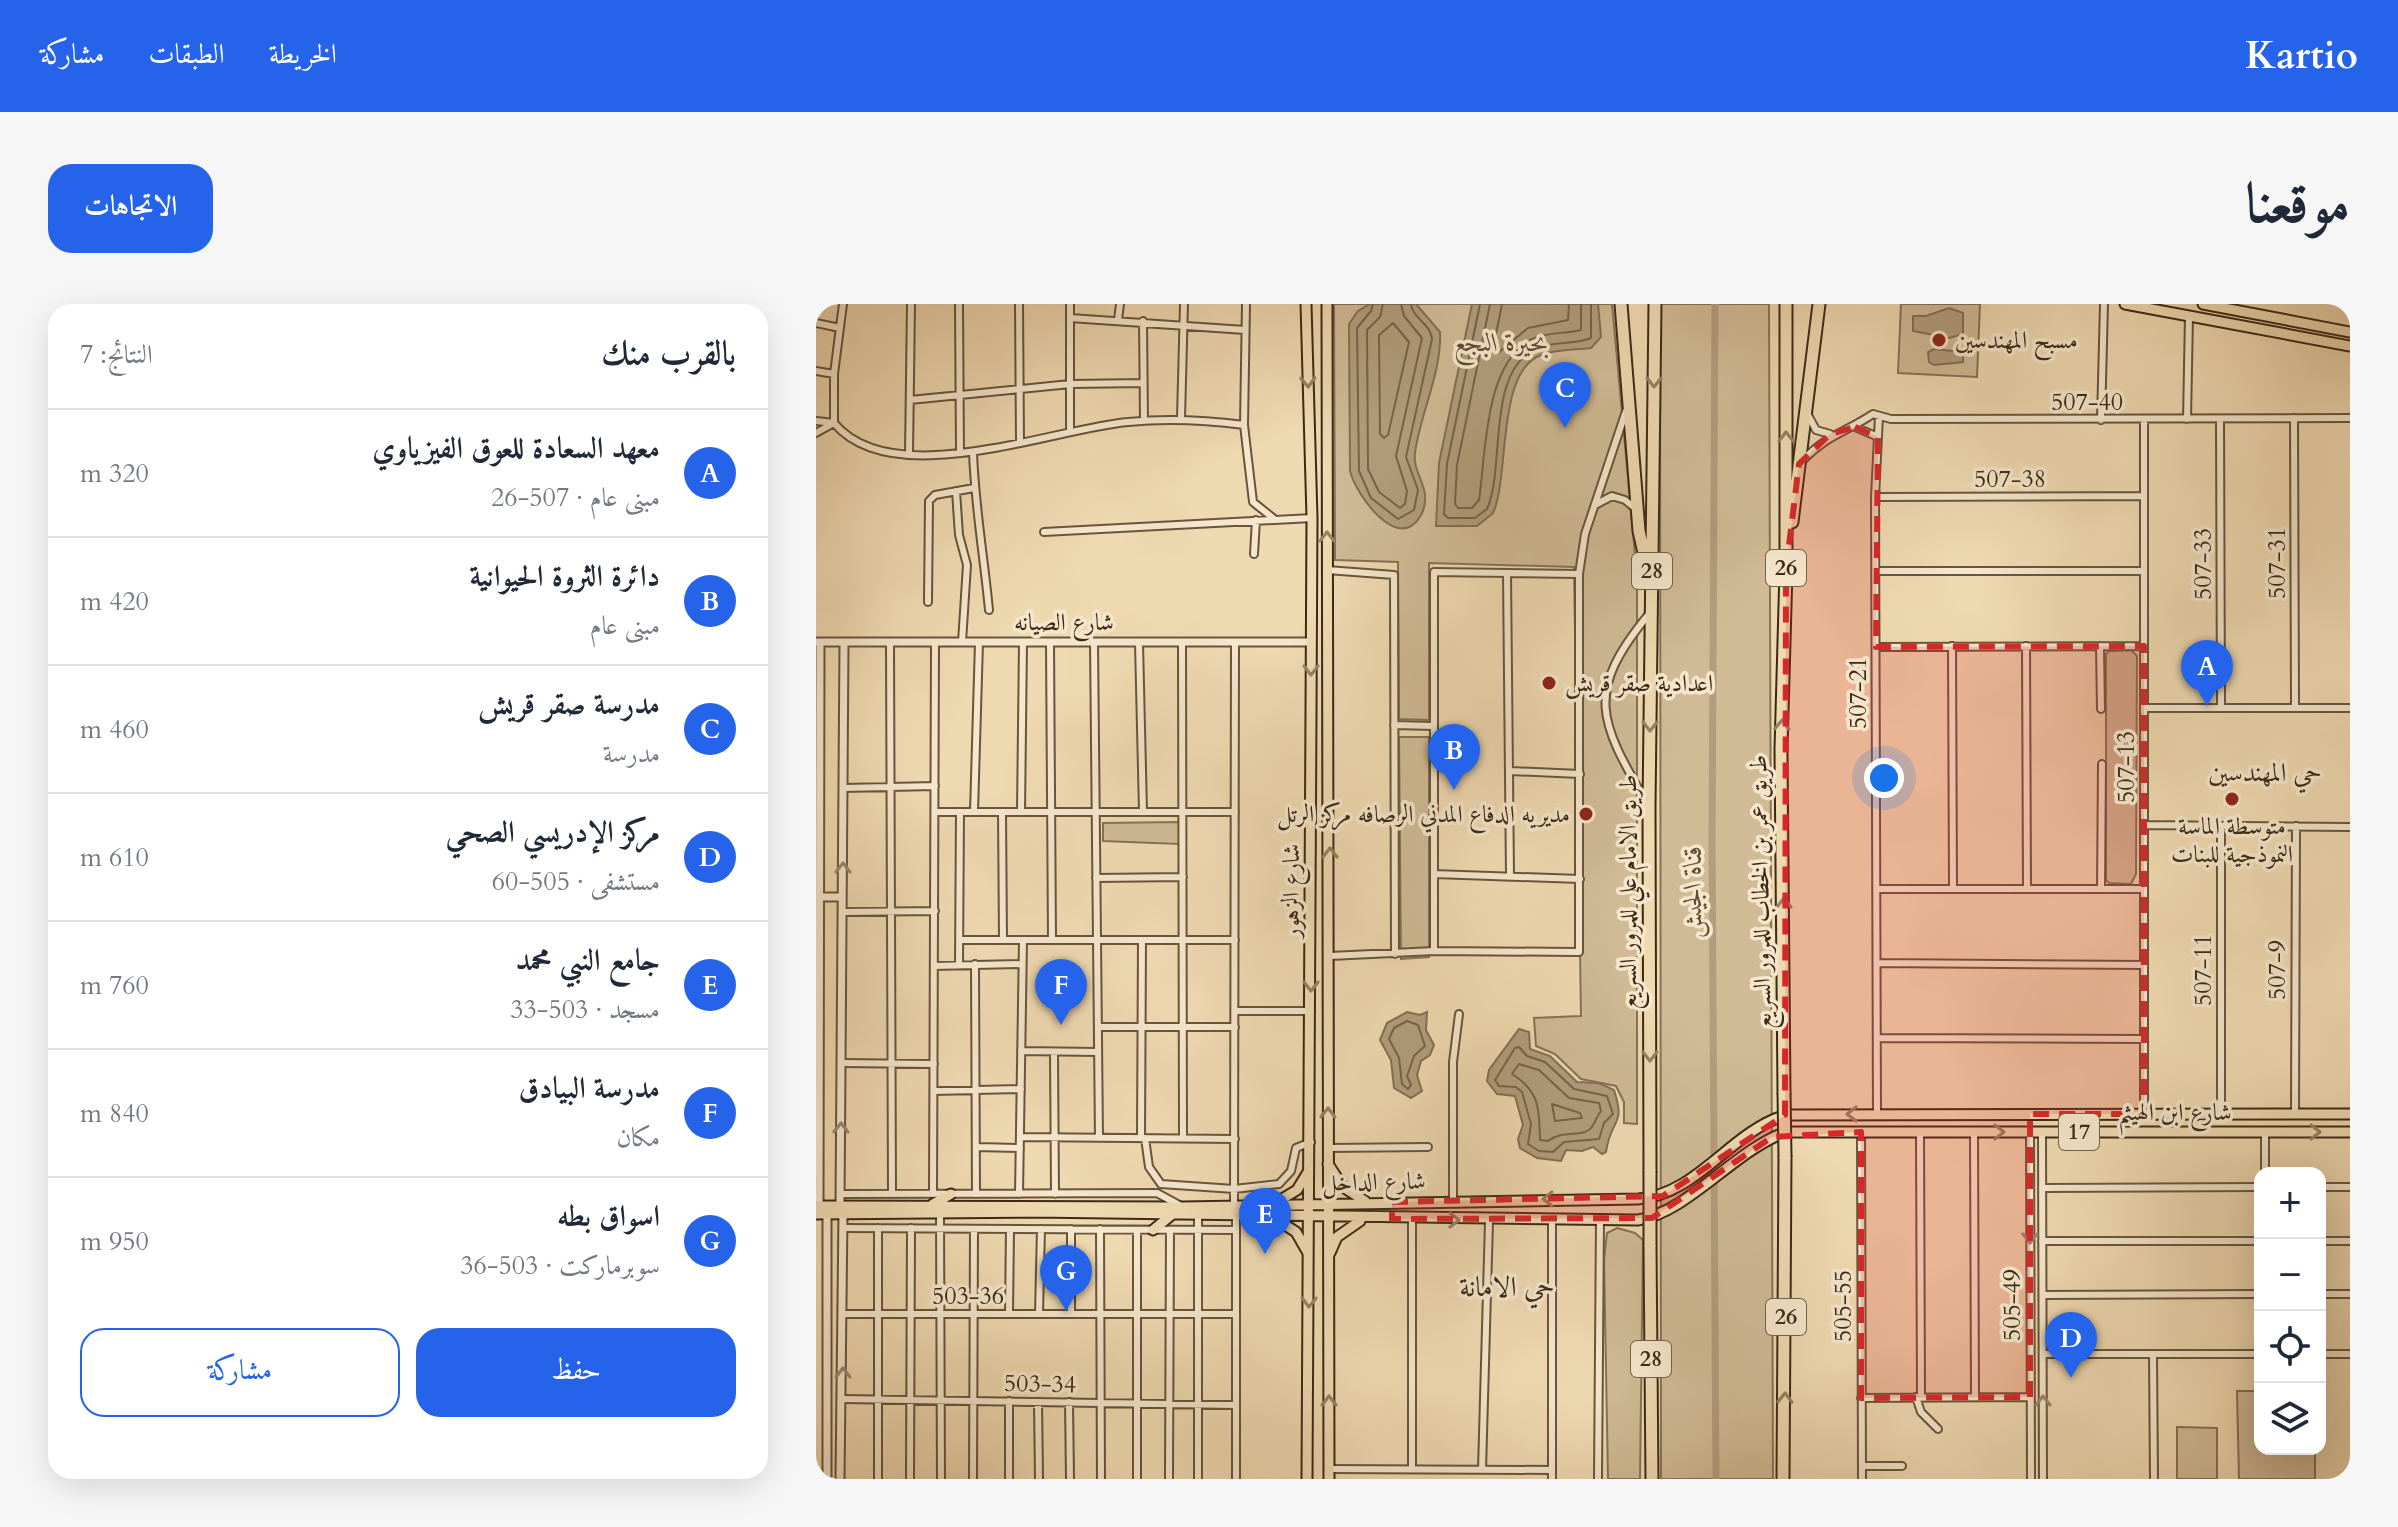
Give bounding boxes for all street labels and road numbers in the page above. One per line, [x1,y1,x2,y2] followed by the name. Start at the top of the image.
[2051,386,2123,419] street label: 507-40
[1974,463,2046,496] street label: 507-38
[2261,527,2294,599] street label: 507-31
[2187,528,2220,600] street label: 507-33
[1766,550,1806,586] road number: 26
[1632,553,1672,589] road number: 28
[1014,606,1114,642] street label: شارع الصيانه
[1842,657,1875,729] street label: 507-21
[2110,731,2143,803] street label: 507-13
[1742,754,1785,1029] street label: طريق عمر بن الخطاب للمرور السريع
[1612,774,1651,1010] street label: طريق الامام علي للمرور السريع
[1275,844,1311,940] street label: شارع الزهور
[2187,934,2220,1006] street label: 507-11
[2261,940,2294,1000] street label: 507-9
[2118,1096,2232,1136] street label: شارع ابن الهيثم
[2059,1114,2099,1150] road number: 17
[1322,1165,1426,1202] street label: شارع الداخل
[1996,1269,2029,1341] street label: 505-49
[1827,1270,1860,1342] street label: 505-55
[932,1280,1004,1313] street label: 503-36
[1766,1299,1806,1335] road number: 26
[1631,1341,1671,1377] road number: 28
[1004,1367,1076,1401] street label: 503-34

